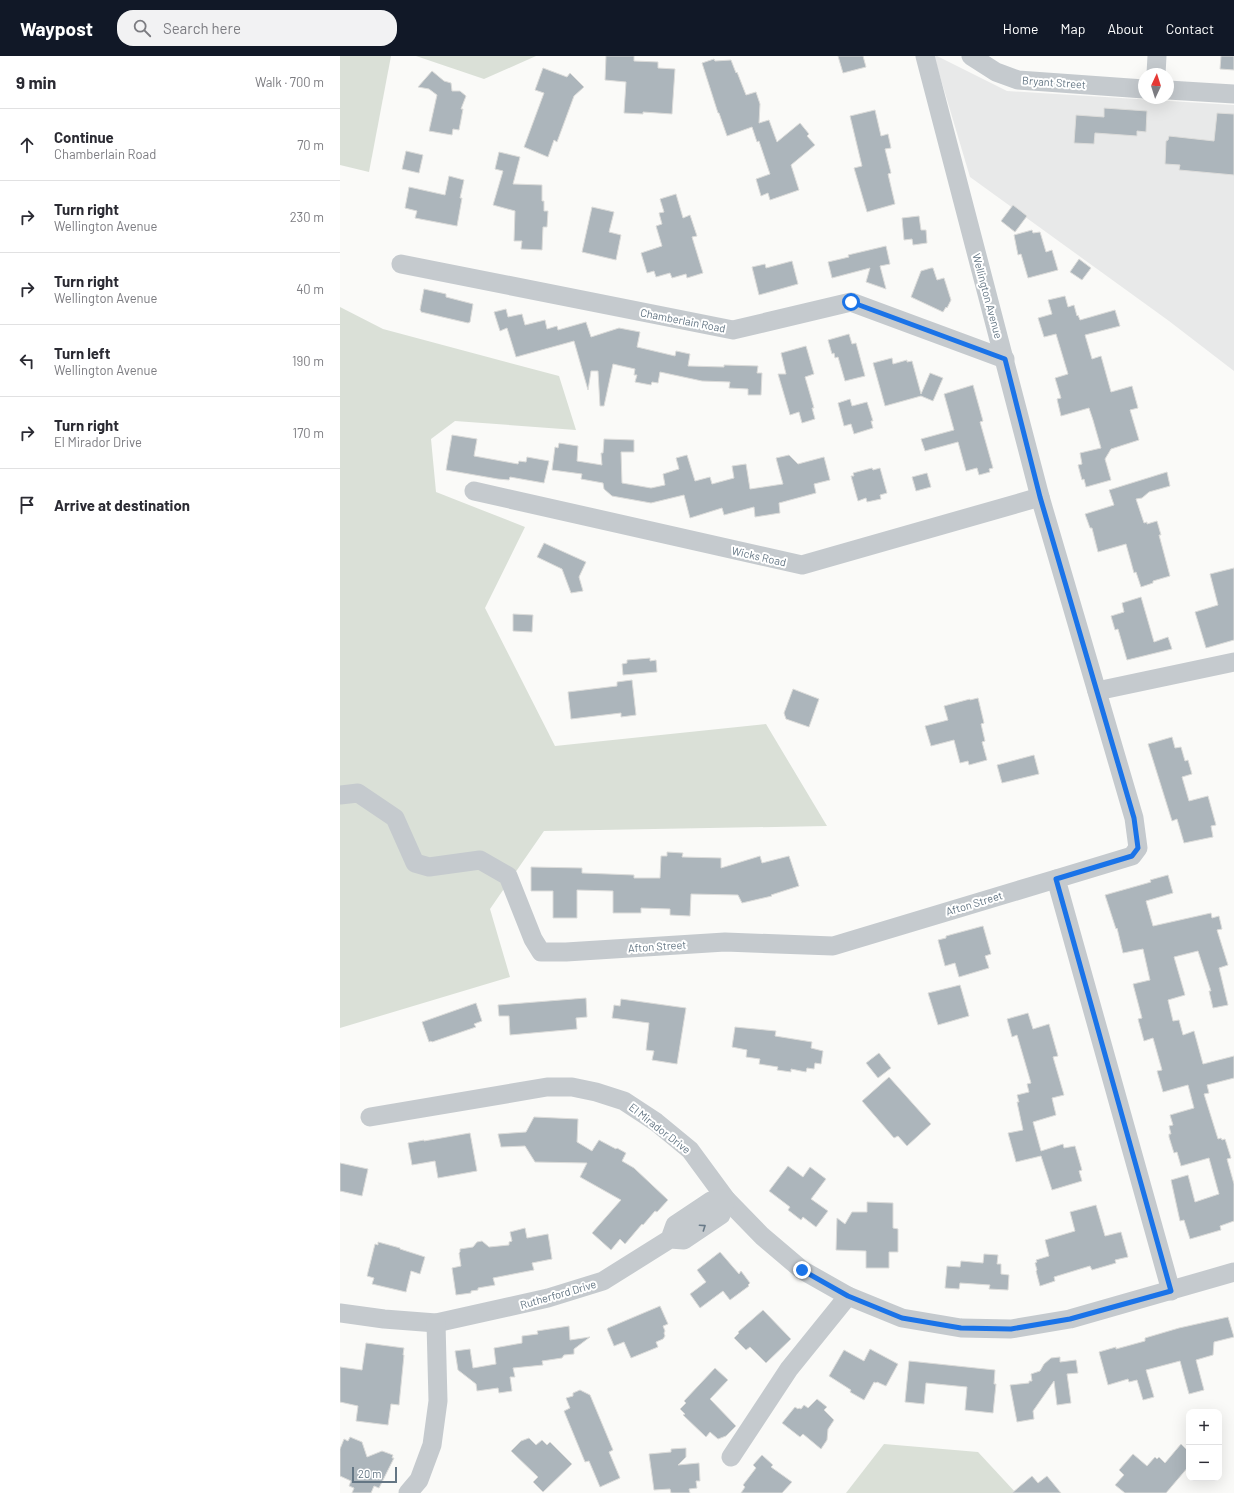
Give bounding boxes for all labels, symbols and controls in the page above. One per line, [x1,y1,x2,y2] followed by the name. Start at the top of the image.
[117,10,397,46] search box
[20,17,93,40] text: Waypost
[131,17,153,39] icon: search
[163,19,241,37] text: Search here
[1003,20,1039,37] text: Home
[1061,20,1085,37] text: Map
[1107,20,1144,37] text: About
[1166,20,1214,37] text: Contact
[1138,68,1174,104] north arrow
[16,72,56,92] text: 9 min
[1022,73,1086,91] street label: Bryant Street
[255,74,324,90] text: Walk · 700 m
[54,128,114,146] text: Continue
[16,134,38,156] icon: ahead
[297,137,324,153] text: 70 m
[54,146,156,162] text: Chamberlain Road
[54,200,119,218] text: Turn right
[16,206,38,228] icon: right
[290,209,324,225] text: 230 m
[54,218,158,234] text: Wellington Avenue
[970,252,1006,340] street label: Wellington Avenue
[54,272,119,290] text: Turn right
[16,278,38,300] icon: right
[296,281,324,297] text: 40 m
[54,290,158,306] text: Wellington Avenue
[842,293,860,311] route start
[639,305,727,335] street label: Chamberlain Road
[54,344,110,362] text: Turn left
[16,350,38,372] icon: left
[292,353,324,369] text: 190 m
[54,362,158,378] text: Wellington Avenue
[54,416,119,434] text: Turn right
[16,422,38,444] icon: right
[293,425,324,441] text: 170 m
[54,434,142,450] text: El Mirador Drive
[16,494,38,516] icon: arrive
[54,496,190,514] text: Arrive at destination
[731,543,787,569] street label: Wicks Road
[944,888,1004,918] street label: Afton Street
[627,937,687,955] street label: Afton Street
[627,1100,693,1156] street label: El Mirador Drive
[699,1225,706,1232] one-way arrow
[793,1261,811,1279] route end
[518,1277,598,1311] street label: Rutherford Drive
[1186,1409,1222,1481] map controls
[1186,1409,1222,1445] button: +
[1186,1445,1222,1481] button: −
[352,1465,397,1484] scale bar
[358,1467,381,1480] text: 20 m

